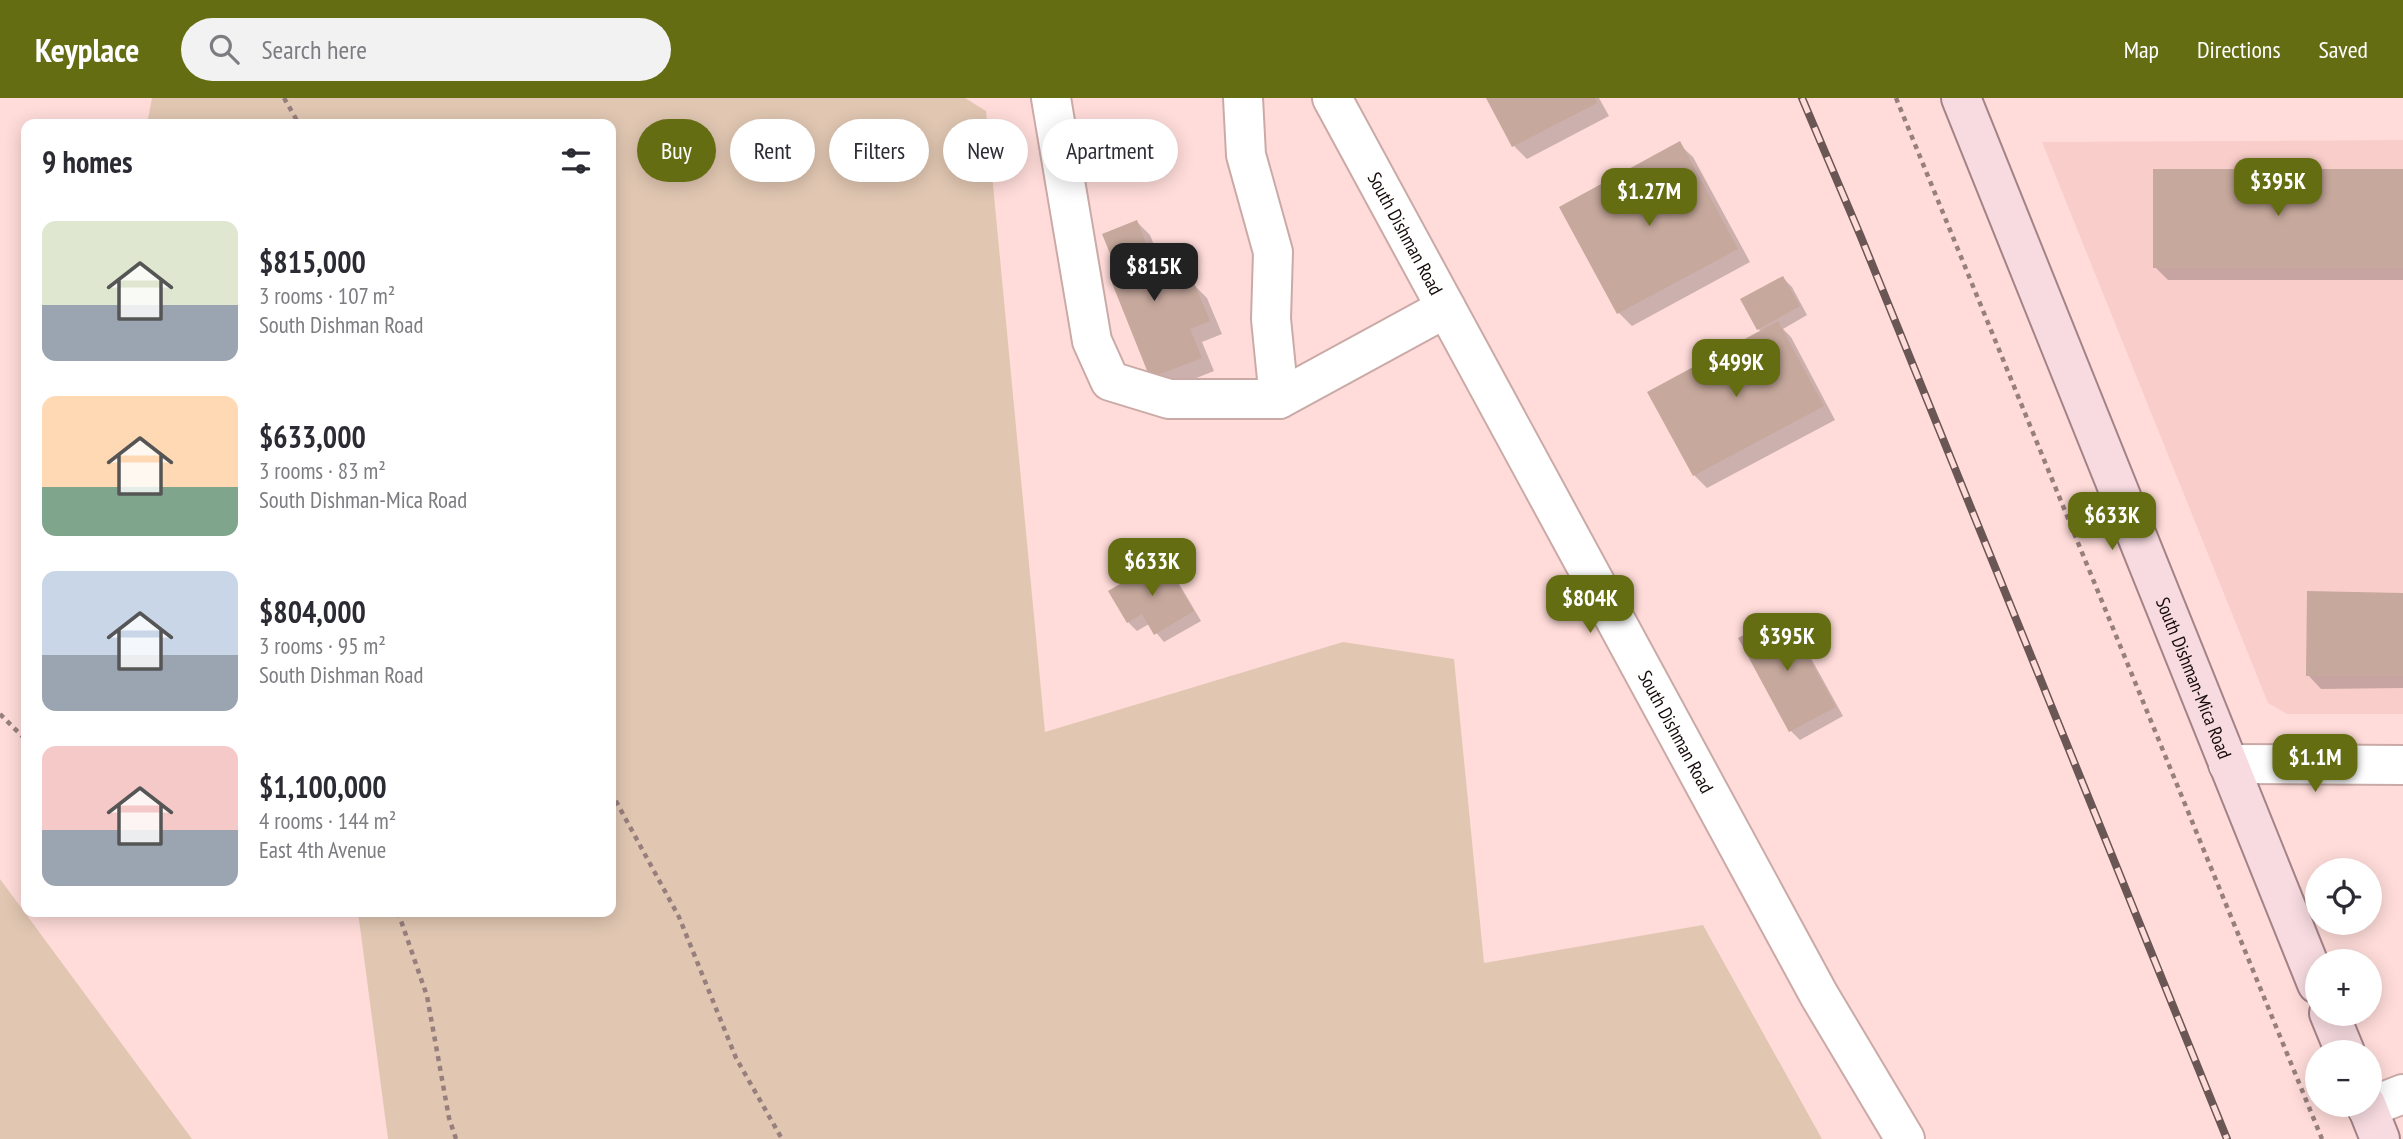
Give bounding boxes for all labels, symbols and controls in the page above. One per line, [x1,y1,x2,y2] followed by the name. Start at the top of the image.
[181,18,671,81] search box
[35,28,139,71] text: Keyplace
[205,30,243,68] icon: search
[261,33,367,66] text: Search here
[2124,34,2159,65] text: Map
[2197,34,2281,65] text: Directions
[2319,34,2368,65] text: Saved
[637,119,716,182] chip: Buy
[730,119,815,182] chip: Rent
[829,119,929,182] chip: Filters
[943,119,1028,182] chip: New
[1042,119,1178,182] chip: Apartment
[42,142,133,181] text: 9 homes
[557,142,595,180] icon: filters
[2229,158,2327,218] pin: $395K
[2250,166,2306,195] text: $395K
[1362,168,1448,299] street label: South Dishman Road
[1592,169,1706,228] pin: $1.27M
[1617,176,1681,205] text: $1.27M
[259,242,366,281] text: $815,000
[1105,244,1203,303] pin: $815K
[98,249,182,333] icon: home
[1126,251,1182,280] text: $815K
[259,281,395,310] text: 3 rooms · 107 m²
[259,310,423,339] text: South Dishman Road
[1687,340,1785,399] pin: $499K
[1708,347,1764,376] text: $499K
[259,417,366,456] text: $633,000
[98,424,182,508] icon: home
[259,456,386,485] text: 3 rooms · 83 m²
[259,485,467,514] text: South Dishman-Mica Road
[2063,492,2161,552] pin: $633K
[2084,500,2140,529] text: $633K
[1103,538,1201,598] pin: $633K
[1124,546,1180,575] text: $633K
[1541,575,1639,635] pin: $804K
[1562,583,1618,612] text: $804K
[259,592,366,631] text: $804,000
[2151,594,2237,762] street label: South Dishman-Mica Road
[98,599,182,683] icon: home
[1738,614,1836,673] pin: $395K
[1759,621,1815,650] text: $395K
[259,631,386,660] text: 3 rooms · 95 m²
[259,660,423,689] text: South Dishman Road
[1633,666,1719,797] street label: South Dishman Road
[2266,734,2364,794] pin: $1.1M
[2288,742,2342,771] text: $1.1M
[259,767,387,806] text: $1,100,000
[98,774,182,858] icon: home
[259,806,396,835] text: 4 rooms · 144 m²
[259,835,386,864] text: East 4th Avenue
[2305,858,2382,1117] map controls
[2305,858,2382,935] button: locate
[2305,949,2382,1026] button: +
[2305,1040,2382,1117] button: −

